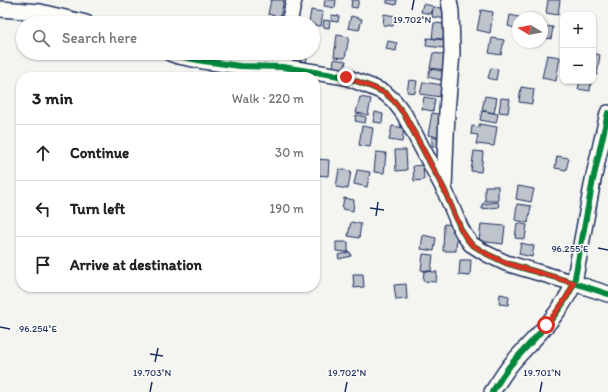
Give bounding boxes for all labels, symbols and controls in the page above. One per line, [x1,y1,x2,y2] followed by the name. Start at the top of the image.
[512,12,548,48] north arrow
[560,12,596,84] map controls
[560,12,596,48] button: +
[393,13,431,26] text: 19.702°N
[16,16,320,60] search box
[30,27,52,49] icon: search
[62,29,137,47] text: Search here
[560,48,596,84] button: −
[337,68,355,86] route end
[32,88,73,108] text: 3 min
[232,91,304,106] text: Walk · 220 m
[32,142,54,164] icon: ahead
[70,144,129,162] text: Continue
[275,145,304,160] text: 30 m
[32,198,54,220] icon: left
[70,200,125,218] text: Turn left
[269,201,304,216] text: 190 m
[551,242,589,255] text: 96.255°E
[32,254,54,276] icon: arrive
[70,256,202,274] text: Arrive at destination
[537,316,555,334] route start
[19,322,57,335] text: 96.254°E
[133,366,172,379] text: 19.703°N
[328,366,366,379] text: 19.702°N
[523,366,561,379] text: 19.701°N

